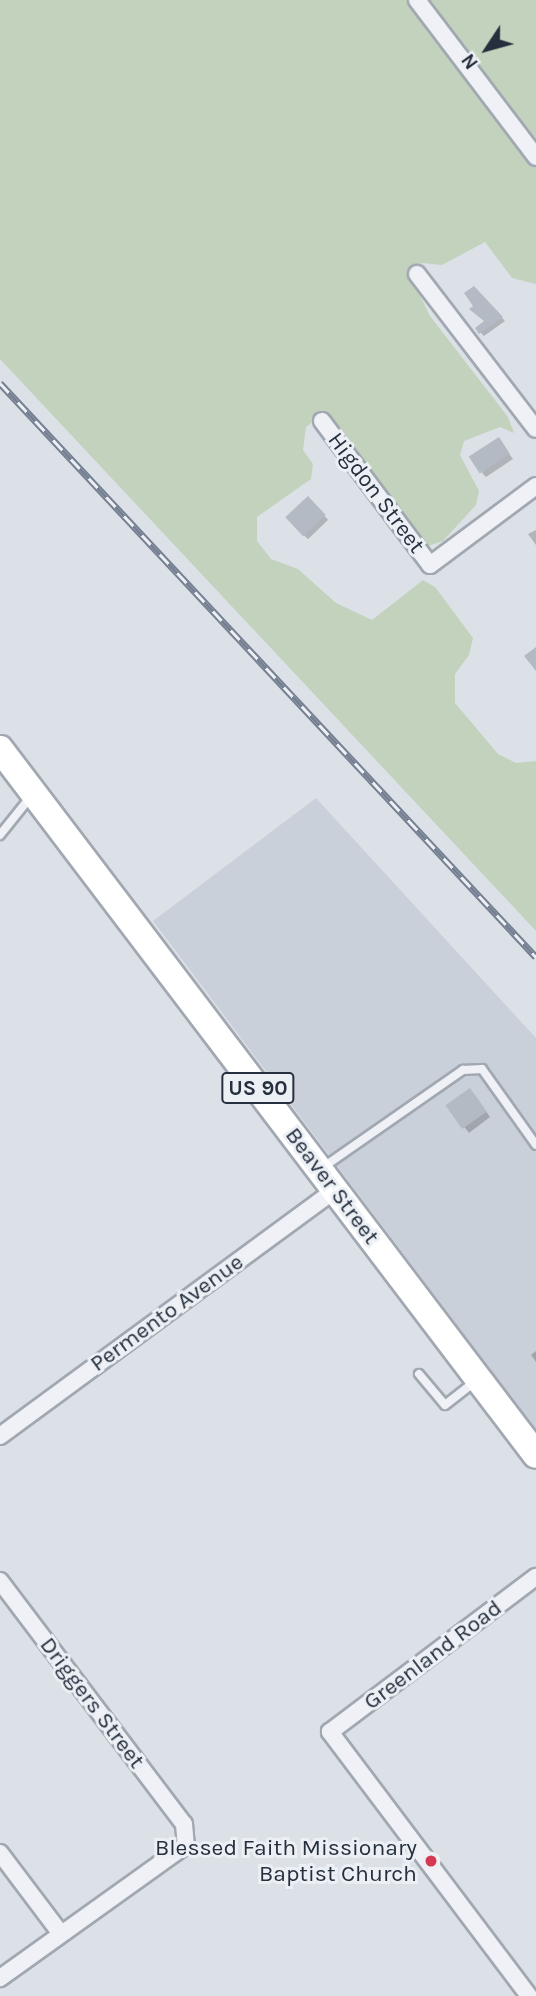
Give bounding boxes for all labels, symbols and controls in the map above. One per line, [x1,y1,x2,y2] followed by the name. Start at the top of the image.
[452,14,522,84] north arrow
[457,49,483,73] text: N
[322,427,430,559] street label: Higdon Street
[221,1070,295,1106] road number: US 90
[279,1122,385,1250] street label: Beaver Street
[85,1248,249,1378] street label: Permento Avenue
[359,1594,507,1716] street label: Greenland Road
[34,1632,150,1774] street label: Driggers Street
[155,1834,417,1888] place label: Blessed Faith Missionary Baptist Church
[423,1853,439,1869] marker: Blessed Faith Missionary Baptist Church

